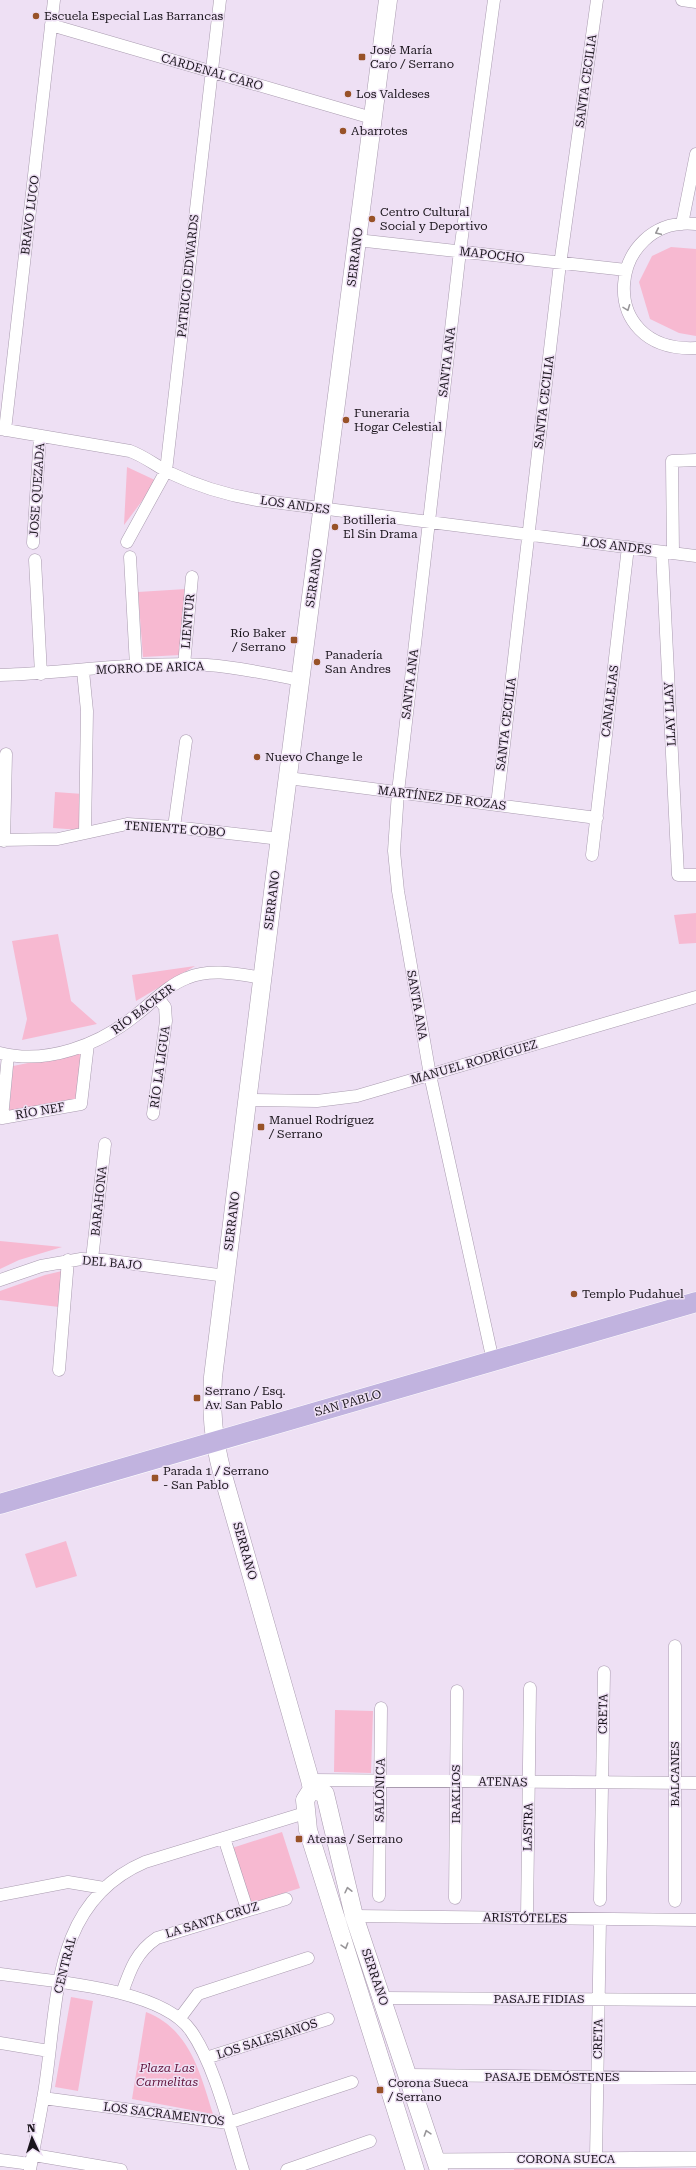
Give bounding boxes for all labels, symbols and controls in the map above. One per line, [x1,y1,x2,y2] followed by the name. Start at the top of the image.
[44,9,224,23] place label: Escuela Especial Las Barrancas
[31,11,41,21] marker: Escuela Especial Las Barrancas
[573,33,600,129] street label: SANTA CECILIA
[370,43,454,71] place label: José María Caro / Serrano
[159,51,265,93] street label: CARDENAL CARO
[357,52,367,62] marker: José María Caro / Serrano
[356,87,430,101] place label: Los Valdeses
[343,89,353,99] marker: Los Valdeses
[351,124,408,138] place label: Abarrotes
[338,126,348,136] marker: Abarrotes
[18,175,42,255] street label: BRAVO LUCO
[380,205,488,233] place label: Centro Cultural Social y Deportivo
[175,214,201,338] street label: PATRICIO EDWARDS
[367,214,377,224] marker: Centro Cultural Social y Deportivo
[344,227,366,287] street label: SERRANO
[655,227,663,235] one-way arrow
[459,244,525,266] street label: MAPOCHO
[623,305,631,312] one-way arrow
[436,325,458,398] street label: SANTA ANA
[531,354,557,449] street label: SANTA CECILIA
[354,406,442,434] place label: Funeraria Hogar Celestial
[341,415,351,425] marker: Funeraria Hogar Celestial
[27,442,47,538] street label: JOSE QUEZADA
[259,493,331,517] street label: LOS ANDES
[343,513,418,541] place label: Botilleria El Sin Drama
[330,522,340,532] marker: Botilleria El Sin Drama
[581,535,653,557] street label: LOS ANDES
[303,548,325,608] street label: SERRANO
[179,592,197,649] street label: LIENTUR
[230,626,286,654] place label: Río Baker / Serrano
[289,635,299,645] marker: Río Baker / Serrano
[399,647,421,720] street label: SANTA ANA
[325,648,391,676] place label: Panadería San Andres
[312,657,322,667] marker: Panadería San Andres
[96,659,205,677] street label: MORRO DE ARICA
[599,664,621,738] street label: CANALEJAS
[493,676,519,771] street label: SANTA CECILIA
[661,681,679,747] street label: LLAY LLAY
[265,750,363,764] place label: Nuevo Change le
[252,752,262,762] marker: Nuevo Change le
[377,783,507,813] street label: MARTÍNEZ DE ROZAS
[124,818,226,840] street label: TENIENTE COBO
[261,870,283,930] street label: SERRANO
[404,969,430,1042] street label: SANTA ANA
[109,980,178,1037] street label: RÍO BACKER
[147,1024,173,1109] street label: RÍO LA LIGUA
[409,1037,539,1087] street label: MANUEL RODRÍGUEZ
[14,1100,66,1122] street label: RÍO NEF
[268,1113,374,1141] place label: Manuel Rodríguez / Serrano
[256,1122,266,1132] marker: Manuel Rodríguez / Serrano
[88,1165,110,1237] street label: BARAHONA
[221,1191,243,1251] street label: SERRANO
[81,1253,143,1273] street label: DEL BAJO
[582,1287,684,1301] place label: Templo Pudahuel
[569,1289,579,1299] marker: Templo Pudahuel
[205,1384,286,1412] place label: Serrano / Esq. Av. San Pablo
[313,1387,383,1419] street label: SAN PABLO
[192,1393,202,1403] marker: Serrano / Esq. Av. San Pablo
[163,1464,269,1492] place label: Parada 1 / Serrano - San Pablo
[150,1473,160,1483] marker: Parada 1 / Serrano - San Pablo
[230,1520,260,1582] street label: SERRANO
[596,1693,610,1734] street label: CRETA
[668,1741,682,1807] street label: BALCANES
[372,1757,388,1822] street label: SALÓNICA
[449,1765,463,1823] street label: IRAKLIOS
[478,1775,528,1789] street label: ATENAS
[521,1802,535,1851] street label: LASTRA
[307,1832,403,1846] place label: Atenas / Serrano
[294,1834,304,1844] marker: Atenas / Serrano
[344,1886,352,1893] one-way arrow
[164,1899,260,1941] street label: LA SANTA CRUZ
[483,1910,567,1926] street label: ARISTÓTELES
[51,1935,79,1995] street label: CENTRAL
[340,1942,349,1949] one-way arrow
[359,1947,391,2007] street label: SERRANO
[494,1992,584,2006] street label: PASAJE FIDIAS
[215,2016,319,2062] street label: LOS SALESIANOS
[591,2018,605,2059] street label: CRETA
[136,2061,198,2089] park label: Plaza Las Carmelitas
[484,2070,620,2084] street label: PASAJE DEMÓSTENES
[387,2076,469,2104] place label: Corona Sueca / Serrano
[375,2085,385,2095] marker: Corona Sueca / Serrano
[103,2100,225,2128] street label: LOS SACRAMENTOS
[12,2118,52,2158] north arrow
[27,2122,37,2135] text: N
[423,2130,432,2137] one-way arrow
[517,2152,616,2166] street label: CORONA SUECA

